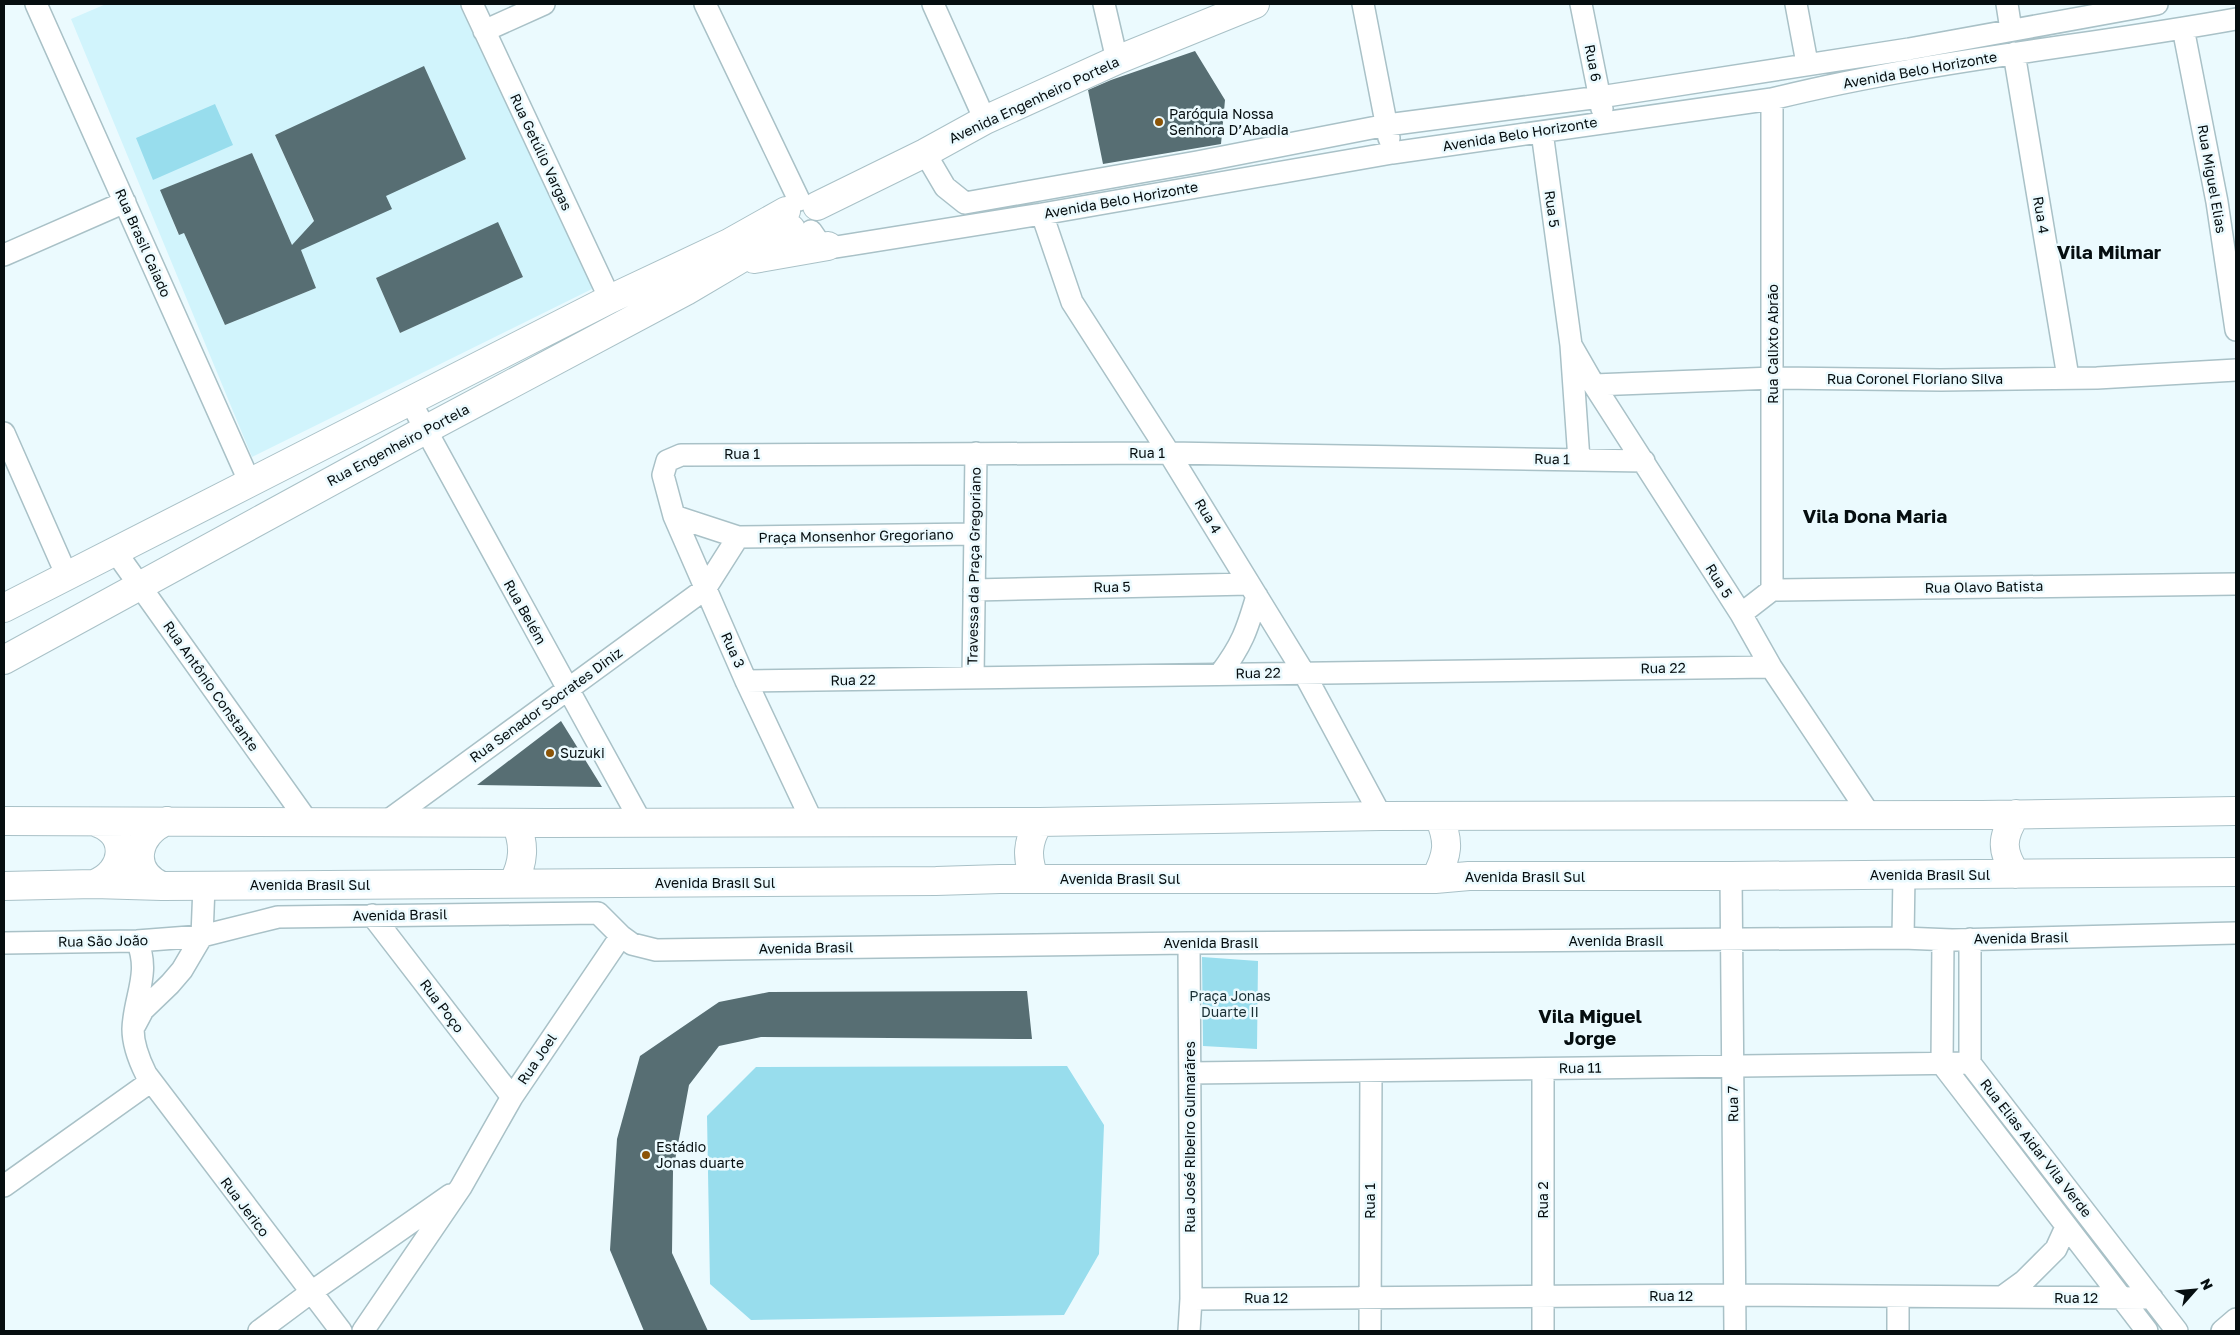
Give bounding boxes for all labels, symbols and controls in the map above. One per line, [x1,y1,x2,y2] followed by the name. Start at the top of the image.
[1582,43,1605,83] street label: Rua 6
[1841,48,1998,91] street label: Avenida Belo Horizonte
[946,53,1122,147] street label: Avenida Engenheiro Portela
[507,91,576,213] street label: Rua Getúlio Vargas
[1169,105,1289,138] place label: Paróquia Nossa Senhora D’Abadia
[1441,113,1598,154] street label: Avenida Belo Horizonte
[1153,116,1165,128] marker: Paróquia Nossa Senhora D’Abadia
[2195,123,2230,235] street label: Rua Miguel Elias
[1042,178,1199,221] street label: Avenida Belo Horizonte
[112,186,175,300] street label: Rua Brasil Caiado
[1541,189,1564,229] street label: Rua 5
[2030,195,2053,235] street label: Rua 4
[2057,240,2162,263] district label: Vila Milmar
[1764,284,1781,404] street label: Rua Calixto Abrão
[1827,370,2003,387] street label: Rua Coronel Floriano Silva
[324,400,472,489] street label: Rua Engenheiro Portela
[1129,444,1165,461] street label: Rua 1
[724,445,760,462] street label: Rua 1
[1534,450,1570,467] street label: Rua 1
[963,467,984,665] street label: Travessa da Praça Gregoriano
[1191,495,1225,536] street label: Rua 4
[1803,504,1947,527] district label: Vila Dona Maria
[758,525,954,546] street label: Praça Monsenhor Gregoriano
[1702,560,1737,601] street label: Rua 5
[501,576,550,647] street label: Rua Belém
[1925,577,2043,596] street label: Rua Olavo Batista
[1093,578,1131,595] street label: Rua 5
[160,617,263,754] street label: Rua Antônio Constante
[718,629,749,670] street label: Rua 3
[466,644,625,766] street label: Rua Senador Socrates Diniz
[1640,659,1686,676] street label: Rua 22
[1235,664,1281,681] street label: Rua 22
[830,671,876,688] street label: Rua 22
[560,744,605,761] place label: Suzuki
[544,747,556,759] marker: Suzuki
[1870,866,1990,883] street label: Avenida Brasil Sul
[1465,868,1585,885] street label: Avenida Brasil Sul
[1060,870,1180,887] street label: Avenida Brasil Sul
[655,874,775,891] street label: Avenida Brasil Sul
[250,876,370,893] street label: Avenida Brasil Sul
[352,905,448,924] street label: Avenida Brasil
[1973,928,2069,947] street label: Avenida Brasil
[58,931,148,950] street label: Rua São João
[1569,932,1663,949] street label: Avenida Brasil
[1164,934,1258,951] street label: Avenida Brasil
[758,938,854,957] street label: Avenida Brasil
[417,976,468,1036] street label: Rua Poço
[1189,987,1271,1020] park label: Praça Jonas Duarte II
[1538,1004,1642,1049] district label: Vila Miguel Jorge
[513,1030,560,1087] street label: Rua Joel
[1181,1041,1198,1233] street label: Rua José Ribeiro Guimarãres
[1558,1059,1602,1076] street label: Rua 11
[1977,1075,2096,1220] street label: Rua Elias Aidar Vila Verde
[1724,1086,1741,1122] street label: Rua 7
[656,1138,744,1171] place label: Estádio Jonas duarte
[640,1149,652,1161] marker: Estádio Jonas duarte
[217,1174,273,1240] street label: Rua Jerico
[1534,1181,1551,1219] street label: Rua 2
[1361,1183,1378,1219] street label: Rua 1
[2170,1265,2220,1315] north arrow
[2197,1275,2217,1292] text: N
[1649,1287,1693,1304] street label: Rua 12
[1244,1289,1288,1306] street label: Rua 12
[2054,1289,2098,1306] street label: Rua 12

